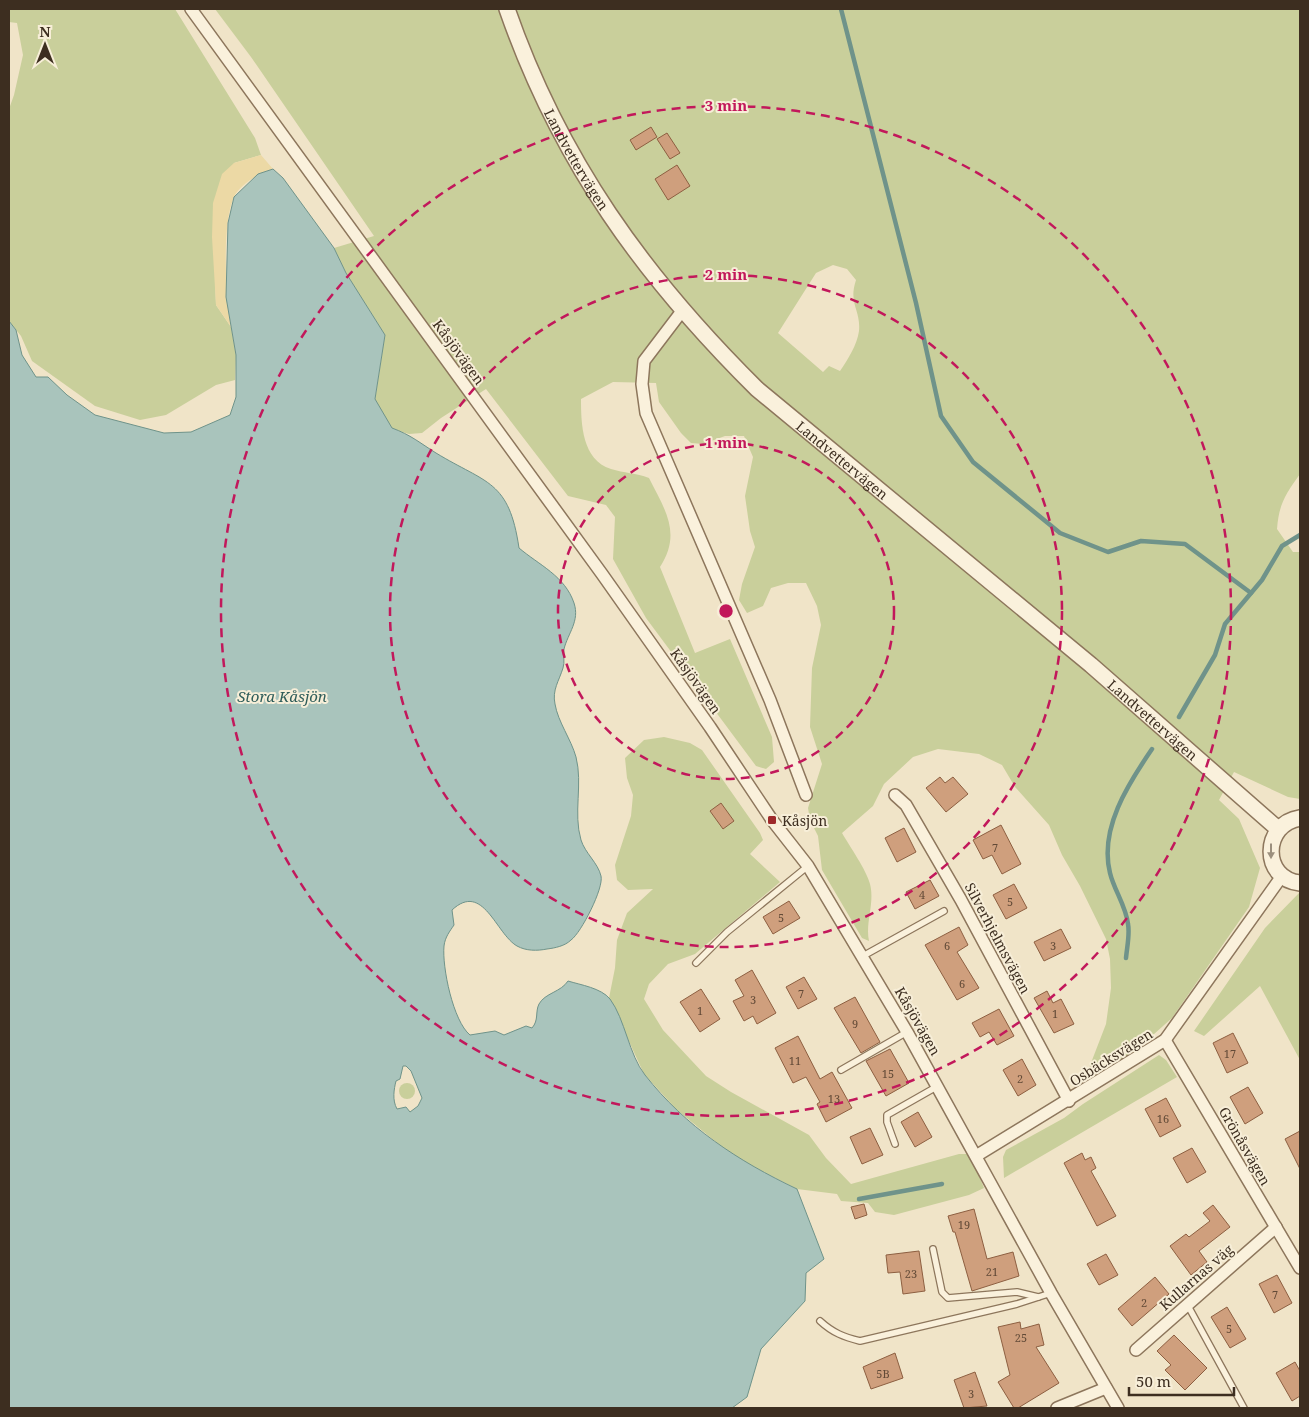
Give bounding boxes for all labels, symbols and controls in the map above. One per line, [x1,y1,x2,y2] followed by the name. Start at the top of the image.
[20,20,70,70] north arrow
[39,22,51,41] text: N
[705,95,747,115] text: 3 min
[540,105,614,214] street label: Landvettervägen
[705,264,747,284] text: 2 min
[429,316,489,388] street label: Kåsjövägen
[793,416,892,503] street label: Landvettervägen
[705,432,747,452] text: 1 min
[717,602,735,620] centre of rings
[666,644,726,718] street label: Kåsjövägen
[1104,675,1202,764] street label: Landvettervägen
[237,686,327,706] water label: Stora Kåsjön
[782,811,827,830] place label: Kåsjön
[766,814,778,826] marker: Kåsjön
[992,840,998,855] house number: 7
[1267,843,1275,859] one-way arrow
[961,879,1035,997] street label: Silverhjelmsvägen
[919,887,925,902] house number: 4
[1007,894,1013,909] house number: 5
[778,910,784,925] house number: 5
[944,938,950,953] house number: 6
[1050,938,1056,953] house number: 3
[959,976,965,991] house number: 6
[891,983,945,1059] street label: Kåsjövägen
[798,986,804,1001] house number: 7
[750,992,756,1007] house number: 3
[697,1003,703,1018] house number: 1
[1052,1006,1058,1021] house number: 1
[852,1016,858,1031] house number: 9
[1066,1024,1156,1090] street label: Osbäcksvägen
[1224,1046,1236,1061] house number: 17
[789,1053,801,1068] house number: 11
[882,1066,894,1081] house number: 15
[1017,1071,1023,1086] house number: 2
[828,1091,840,1106] house number: 13
[1215,1103,1275,1189] street label: Grönåsvägen
[1157,1111,1169,1126] house number: 16
[958,1217,970,1232] house number: 19
[1155,1239,1237,1314] street label: Kullarnas väg
[986,1264,998,1279] house number: 21
[905,1266,917,1281] house number: 23
[1272,1287,1278,1302] house number: 7
[1141,1295,1147,1310] house number: 2
[1226,1321,1232,1336] house number: 5
[1015,1330,1027,1345] house number: 25
[1129,1364,1234,1396] scale bar
[876,1366,890,1381] house number: 5B
[1136,1371,1171,1391] text: 50 m
[968,1386,974,1401] house number: 3

